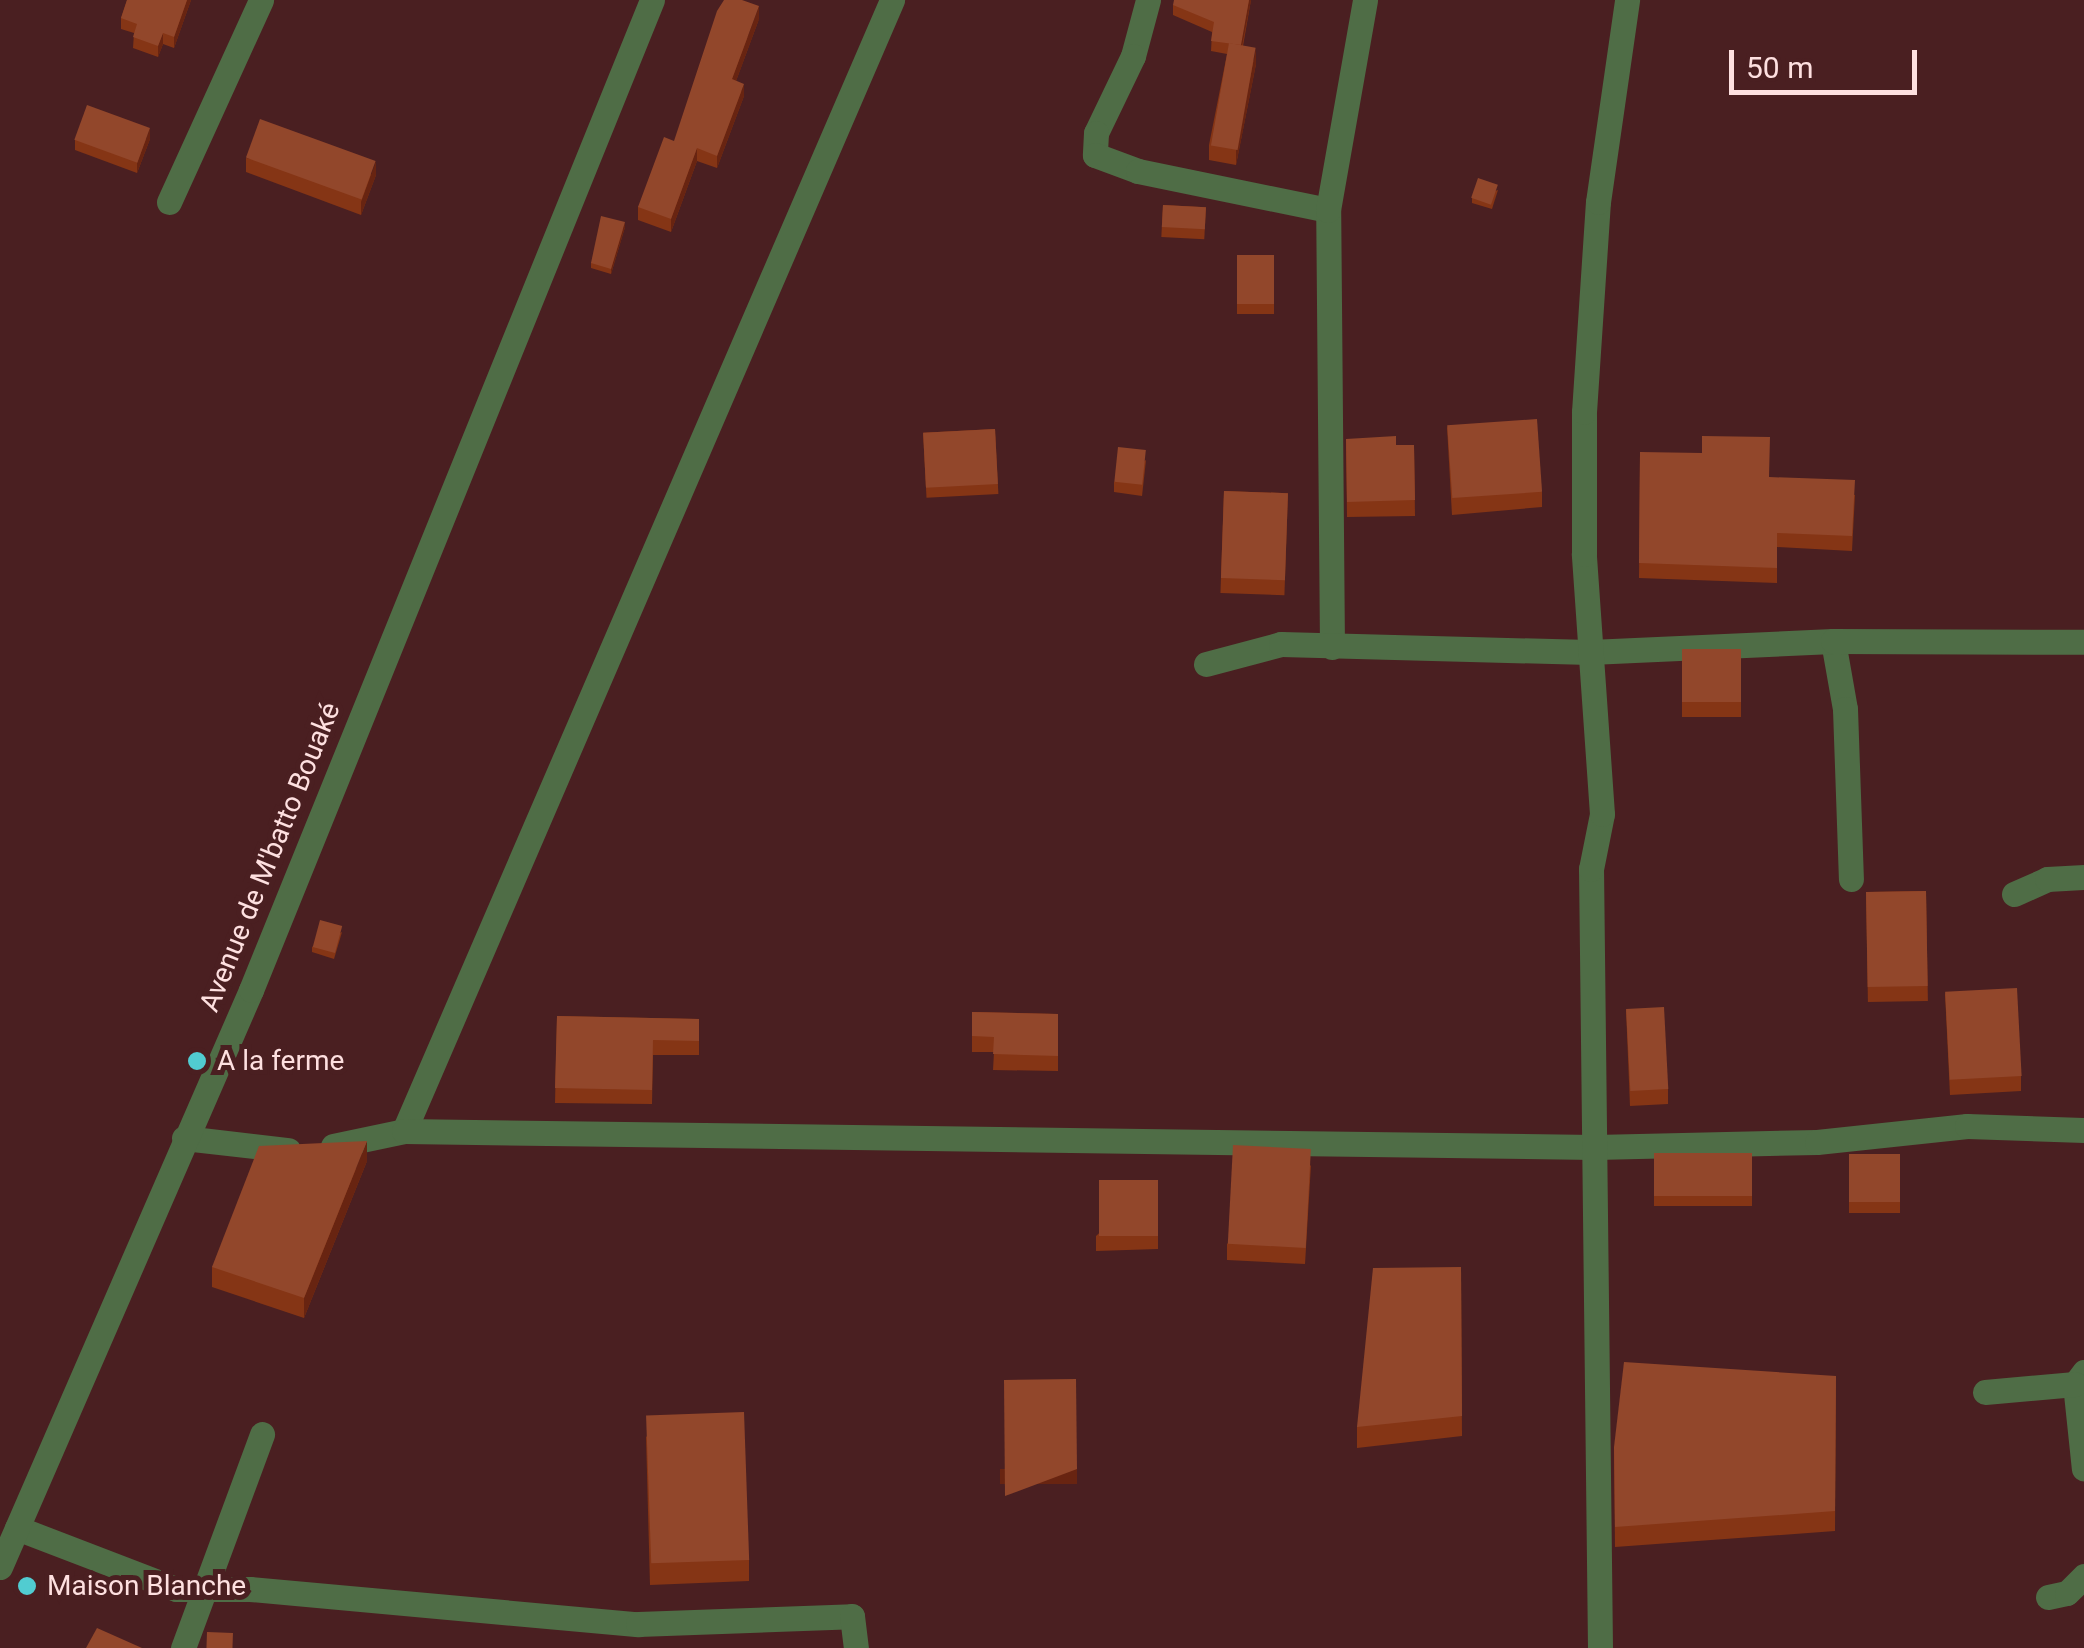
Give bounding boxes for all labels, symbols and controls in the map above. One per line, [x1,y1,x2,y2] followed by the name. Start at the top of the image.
[1734,30,1922,92] scale bar
[1746,50,1813,85] text: 50 m
[193,698,347,1016] street label: Avenue de M'batto Bouaké
[217,1044,344,1078] place label: A la ferme
[186,1050,208,1072] marker: A la ferme
[47,1569,246,1603] place label: Maison Blanche
[16,1575,38,1597] marker: Maison Blanche

